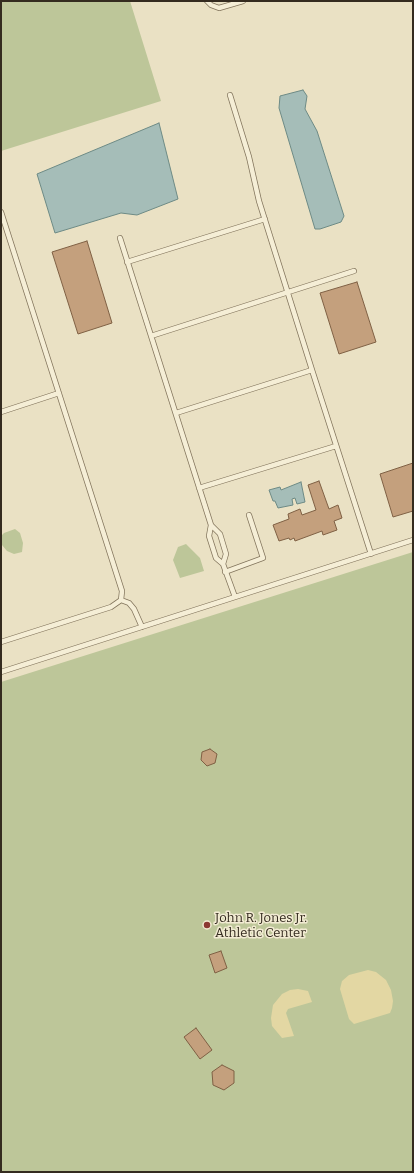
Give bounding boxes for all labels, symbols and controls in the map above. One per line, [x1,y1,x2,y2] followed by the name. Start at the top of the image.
[215,910,307,941] place label: John R. Jones Jr. Athletic Center
[202,920,212,930] marker: John R. Jones Jr. Athletic Center

